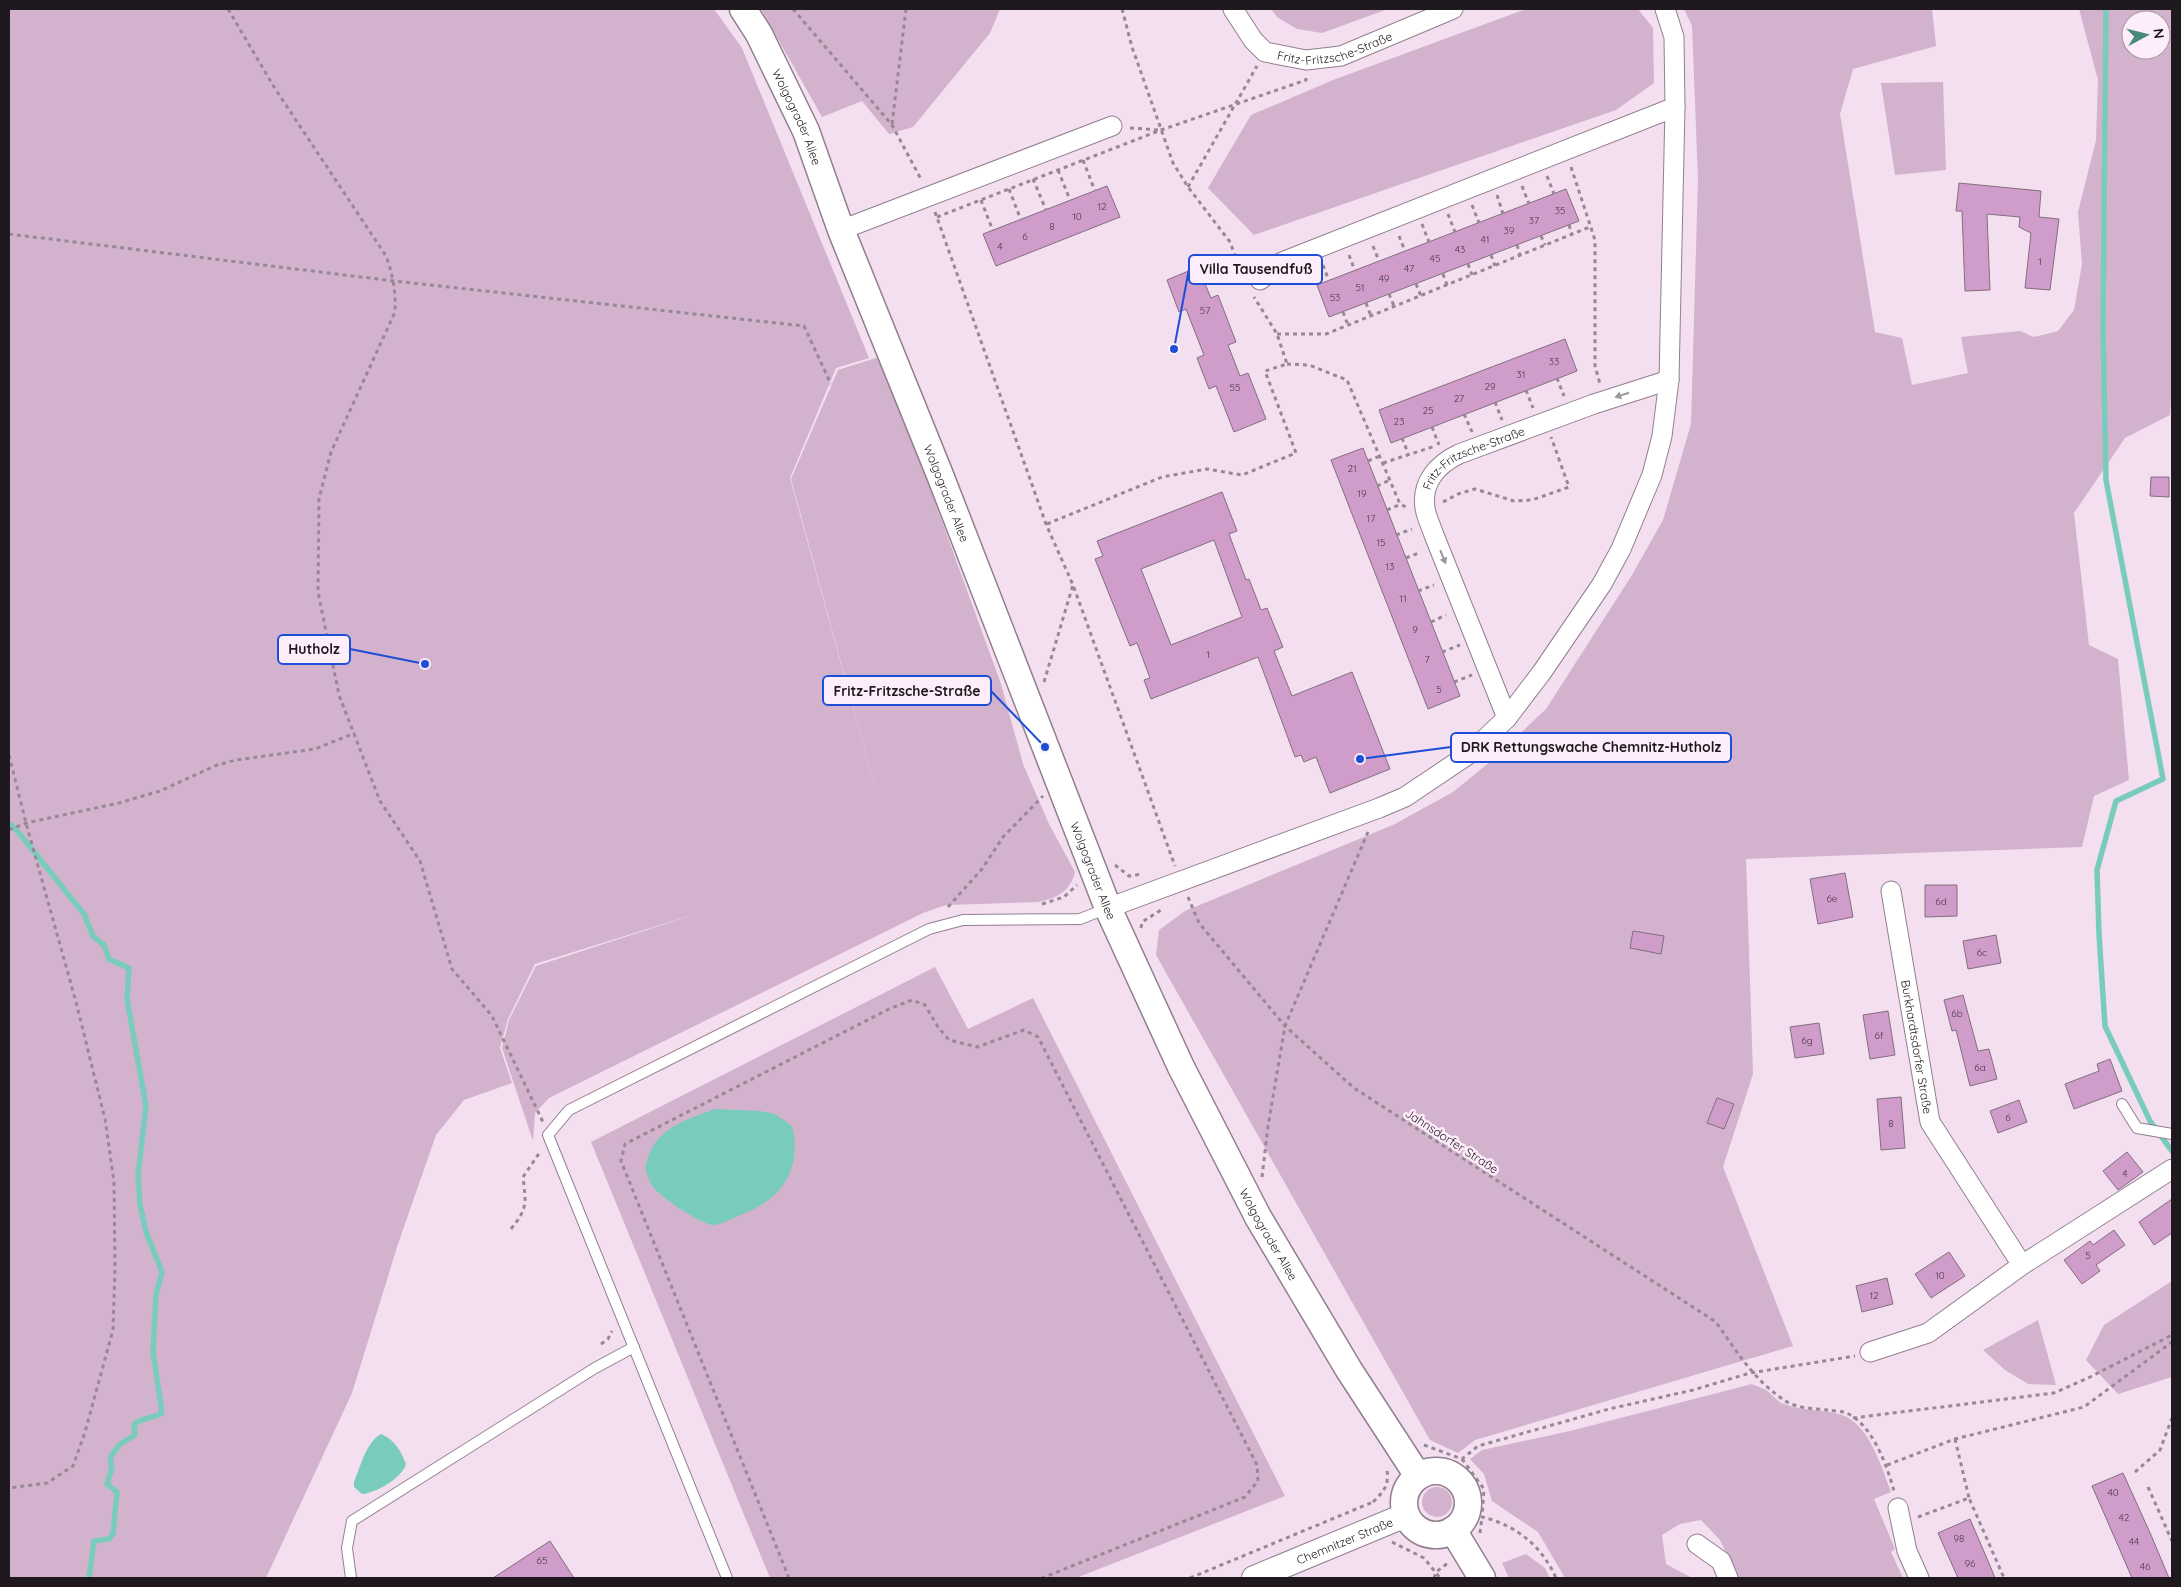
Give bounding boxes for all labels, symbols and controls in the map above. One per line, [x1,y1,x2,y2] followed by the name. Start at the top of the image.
[2121,10,2171,60] north arrow
[2149,27,2168,40] text: N
[1276,28,1394,68] street label: Fritz-Fritzsche-Straße
[769,66,825,167] street label: Wolgograder Allee
[1097,200,1107,213] house number: 12
[1555,204,1565,217] house number: 35
[1072,210,1082,223] house number: 10
[1529,214,1539,227] house number: 37
[1049,220,1055,233] house number: 8
[1504,224,1515,237] house number: 39
[1022,230,1028,243] house number: 6
[1481,233,1489,246] house number: 41
[997,240,1003,253] house number: 4
[1455,243,1465,256] house number: 43
[1430,252,1440,265] house number: 45
[1189,255,1322,284] callout: Villa Tausendfuß
[2038,255,2042,268] house number: 1
[1199,260,1313,278] text: Villa Tausendfuß
[1404,262,1414,275] house number: 47
[1379,272,1390,285] house number: 49
[1355,281,1365,294] house number: 51
[1330,291,1340,304] house number: 53
[1200,304,1210,317] house number: 57
[1549,355,1559,368] house number: 33
[1517,368,1525,381] house number: 31
[1484,380,1496,393] house number: 29
[1230,381,1240,394] house number: 55
[1454,392,1464,405] house number: 27
[1615,392,1630,400] one-way arrow
[1423,404,1434,417] house number: 25
[1394,415,1404,428] house number: 23
[1419,423,1527,492] street label: Fritz-Fritzsche-Straße
[921,442,973,544] street label: Wolgograder Allee
[1347,462,1357,475] house number: 21
[1357,487,1367,500] house number: 19
[1367,512,1375,525] house number: 17
[1376,536,1386,549] house number: 15
[1439,550,1447,565] one-way arrow
[1386,560,1394,573] house number: 13
[1399,592,1407,605] house number: 11
[1412,623,1418,636] house number: 9
[278,635,350,664] callout: Hutholz
[288,640,340,658] text: Hutholz
[1206,648,1210,661] house number: 1
[1424,653,1430,666] house number: 7
[823,676,991,705] callout: Fritz-Fritzsche-Straße
[833,682,981,700] text: Fritz-Fritzsche-Straße
[1436,683,1442,696] house number: 5
[1451,733,1731,762] callout: DRK Rettungswache Chemnitz-Hutholz
[1461,738,1722,756] text: DRK Rettungswache Chemnitz-Hutholz
[1068,819,1120,922] street label: Wolgograder Allee
[1826,892,1838,905] house number: 6e
[1935,895,1947,908] house number: 6d
[1977,946,1987,959] house number: 6c
[1899,979,1936,1115] street label: Burkhardtsdorfer Straße
[1951,1007,1963,1020] house number: 6b
[1875,1029,1884,1042] house number: 6f
[1801,1034,1813,1047] house number: 6g
[1974,1061,1986,1074] house number: 6a
[1403,1105,1501,1177] street label: Jahnsdorfer Straße
[2005,1111,2011,1124] house number: 6
[1888,1117,1894,1130] house number: 8
[2122,1167,2128,1180] house number: 4
[1237,1185,1301,1283] street label: Wolgograder Allee
[2085,1249,2091,1262] house number: 5
[1935,1269,1945,1282] house number: 10
[1869,1289,1879,1302] house number: 12
[2107,1486,2119,1499] house number: 40
[2119,1511,2130,1524] house number: 42
[1294,1514,1395,1567] street label: Chemnitzer Straße
[1954,1532,1964,1545] house number: 98
[2129,1535,2139,1548] house number: 44
[537,1554,547,1567] house number: 65
[1965,1557,1976,1570] house number: 96
[2140,1560,2151,1573] house number: 46

